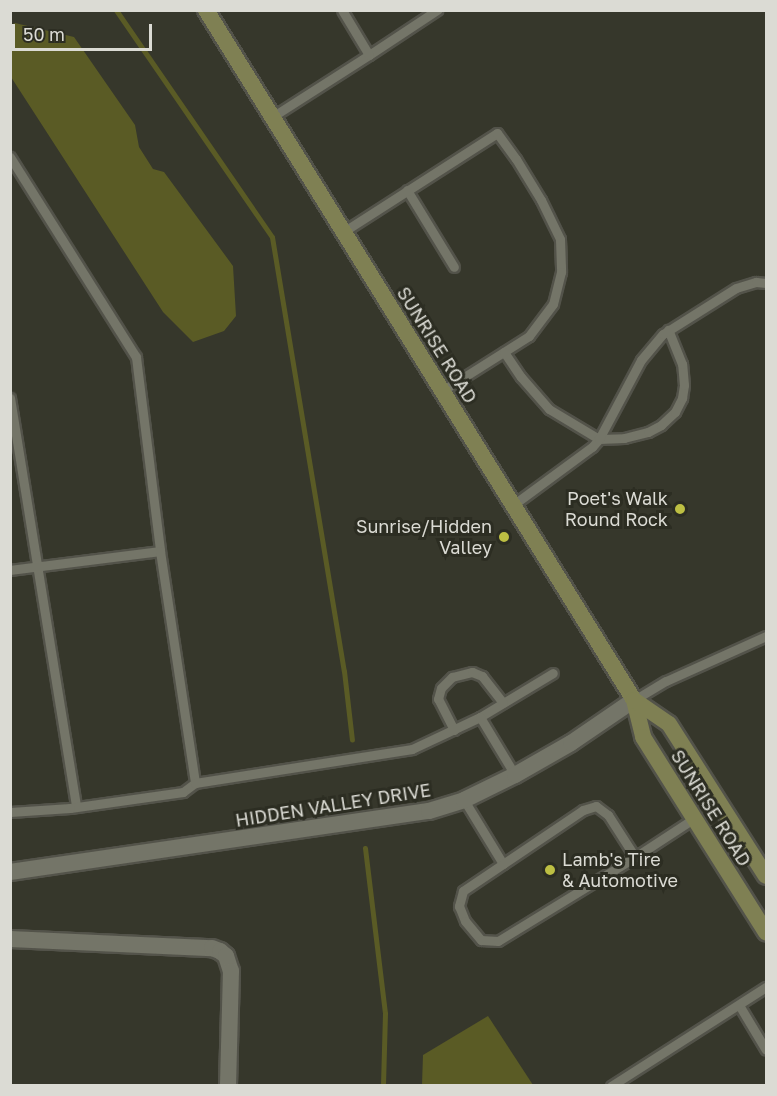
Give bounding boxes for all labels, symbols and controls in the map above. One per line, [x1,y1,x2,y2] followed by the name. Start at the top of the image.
[15,12,154,50] scale bar
[23,23,65,45] text: 50 m
[393,283,481,407] street label: SUNRISE ROAD
[565,488,668,530] place label: Poet's Walk Round Rock
[673,502,687,516] marker: Poet's Walk Round Rock
[356,516,492,558] place label: Sunrise/Hidden Valley
[497,530,511,544] marker: Sunrise/Hidden Valley
[667,746,755,870] street label: SUNRISE ROAD
[234,779,432,831] street label: HIDDEN VALLEY DRIVE
[562,849,678,892] place label: Lamb's Tire & Automotive
[543,863,557,877] marker: Lamb's Tire & Automotive

